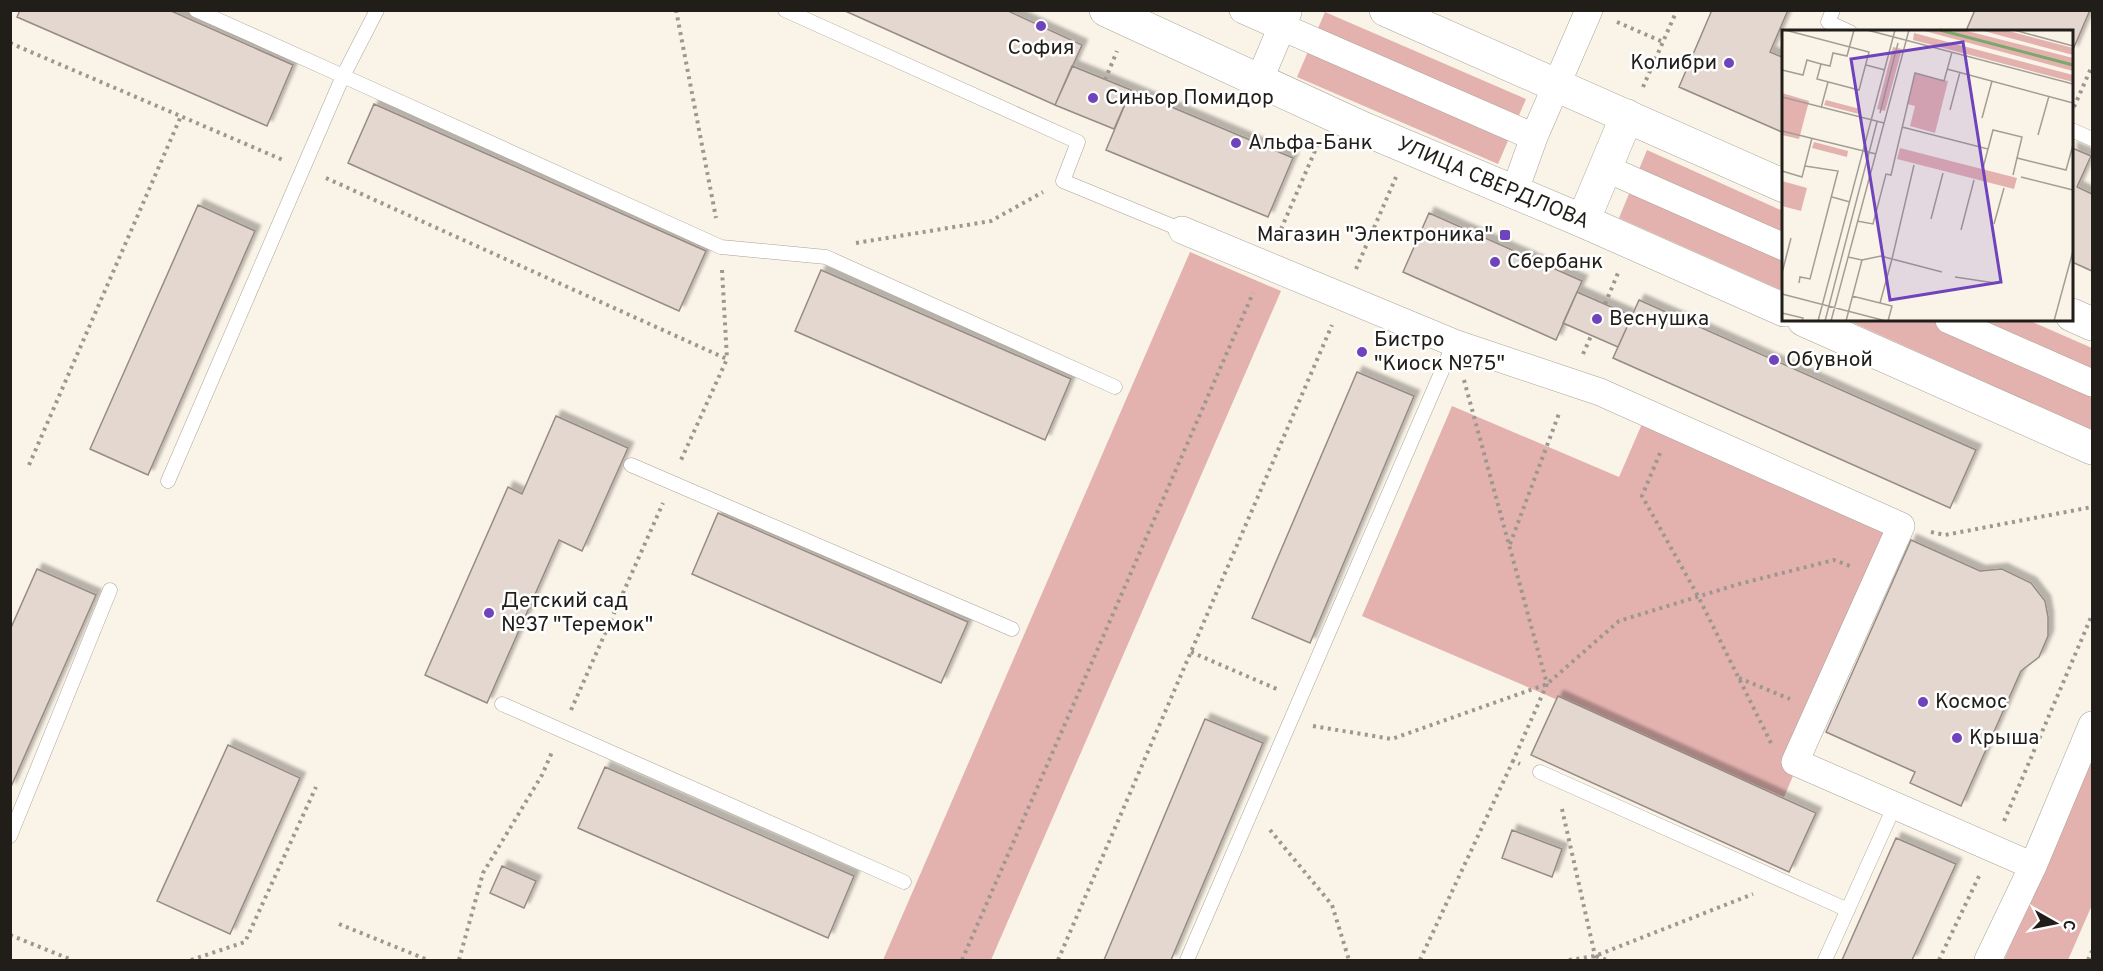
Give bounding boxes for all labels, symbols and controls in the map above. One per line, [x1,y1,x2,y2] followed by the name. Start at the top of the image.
[1034,19,1048,33] marker: София
[1782,30,2073,321] inset map
[1007,35,1075,62] place label: София
[1630,50,1717,77] place label: Колибри
[1722,56,1736,70] marker: Колибри
[1105,85,1274,112] place label: Синьор Помидор
[1086,91,1100,105] marker: Синьор Помидор
[1248,130,1373,157] place label: Альфа-Банк
[1393,131,1593,236] street label: УЛИЦА СВЕРДЛОВА
[1229,136,1243,150] marker: Альфа-Банк
[1257,222,1493,249] place label: Магазин "Электроника"
[1498,228,1512,242] marker: Магазин "Электроника"
[1507,249,1603,276] place label: Сбербанк
[1488,255,1502,269] marker: Сбербанк
[1609,306,1709,333] place label: Веснушка
[1590,312,1604,326] marker: Веснушка
[1374,327,1505,378] place label: Бистро "Киоск №75"
[1355,345,1369,359] marker: Бистро "Киоск №75"
[1786,347,1873,374] place label: Обувной
[1767,353,1781,367] marker: Обувной
[501,588,653,639] place label: Детский сад №37 "Теремок"
[482,606,496,620] marker: Детский сад №37 "Теремок"
[1935,689,2007,716] place label: Космос
[1916,695,1930,709] marker: Космос
[1969,725,2039,752] place label: Крыша
[1950,731,1964,745] marker: Крыша
[2025,893,2085,953] north arrow
[2057,918,2079,932] text: С

